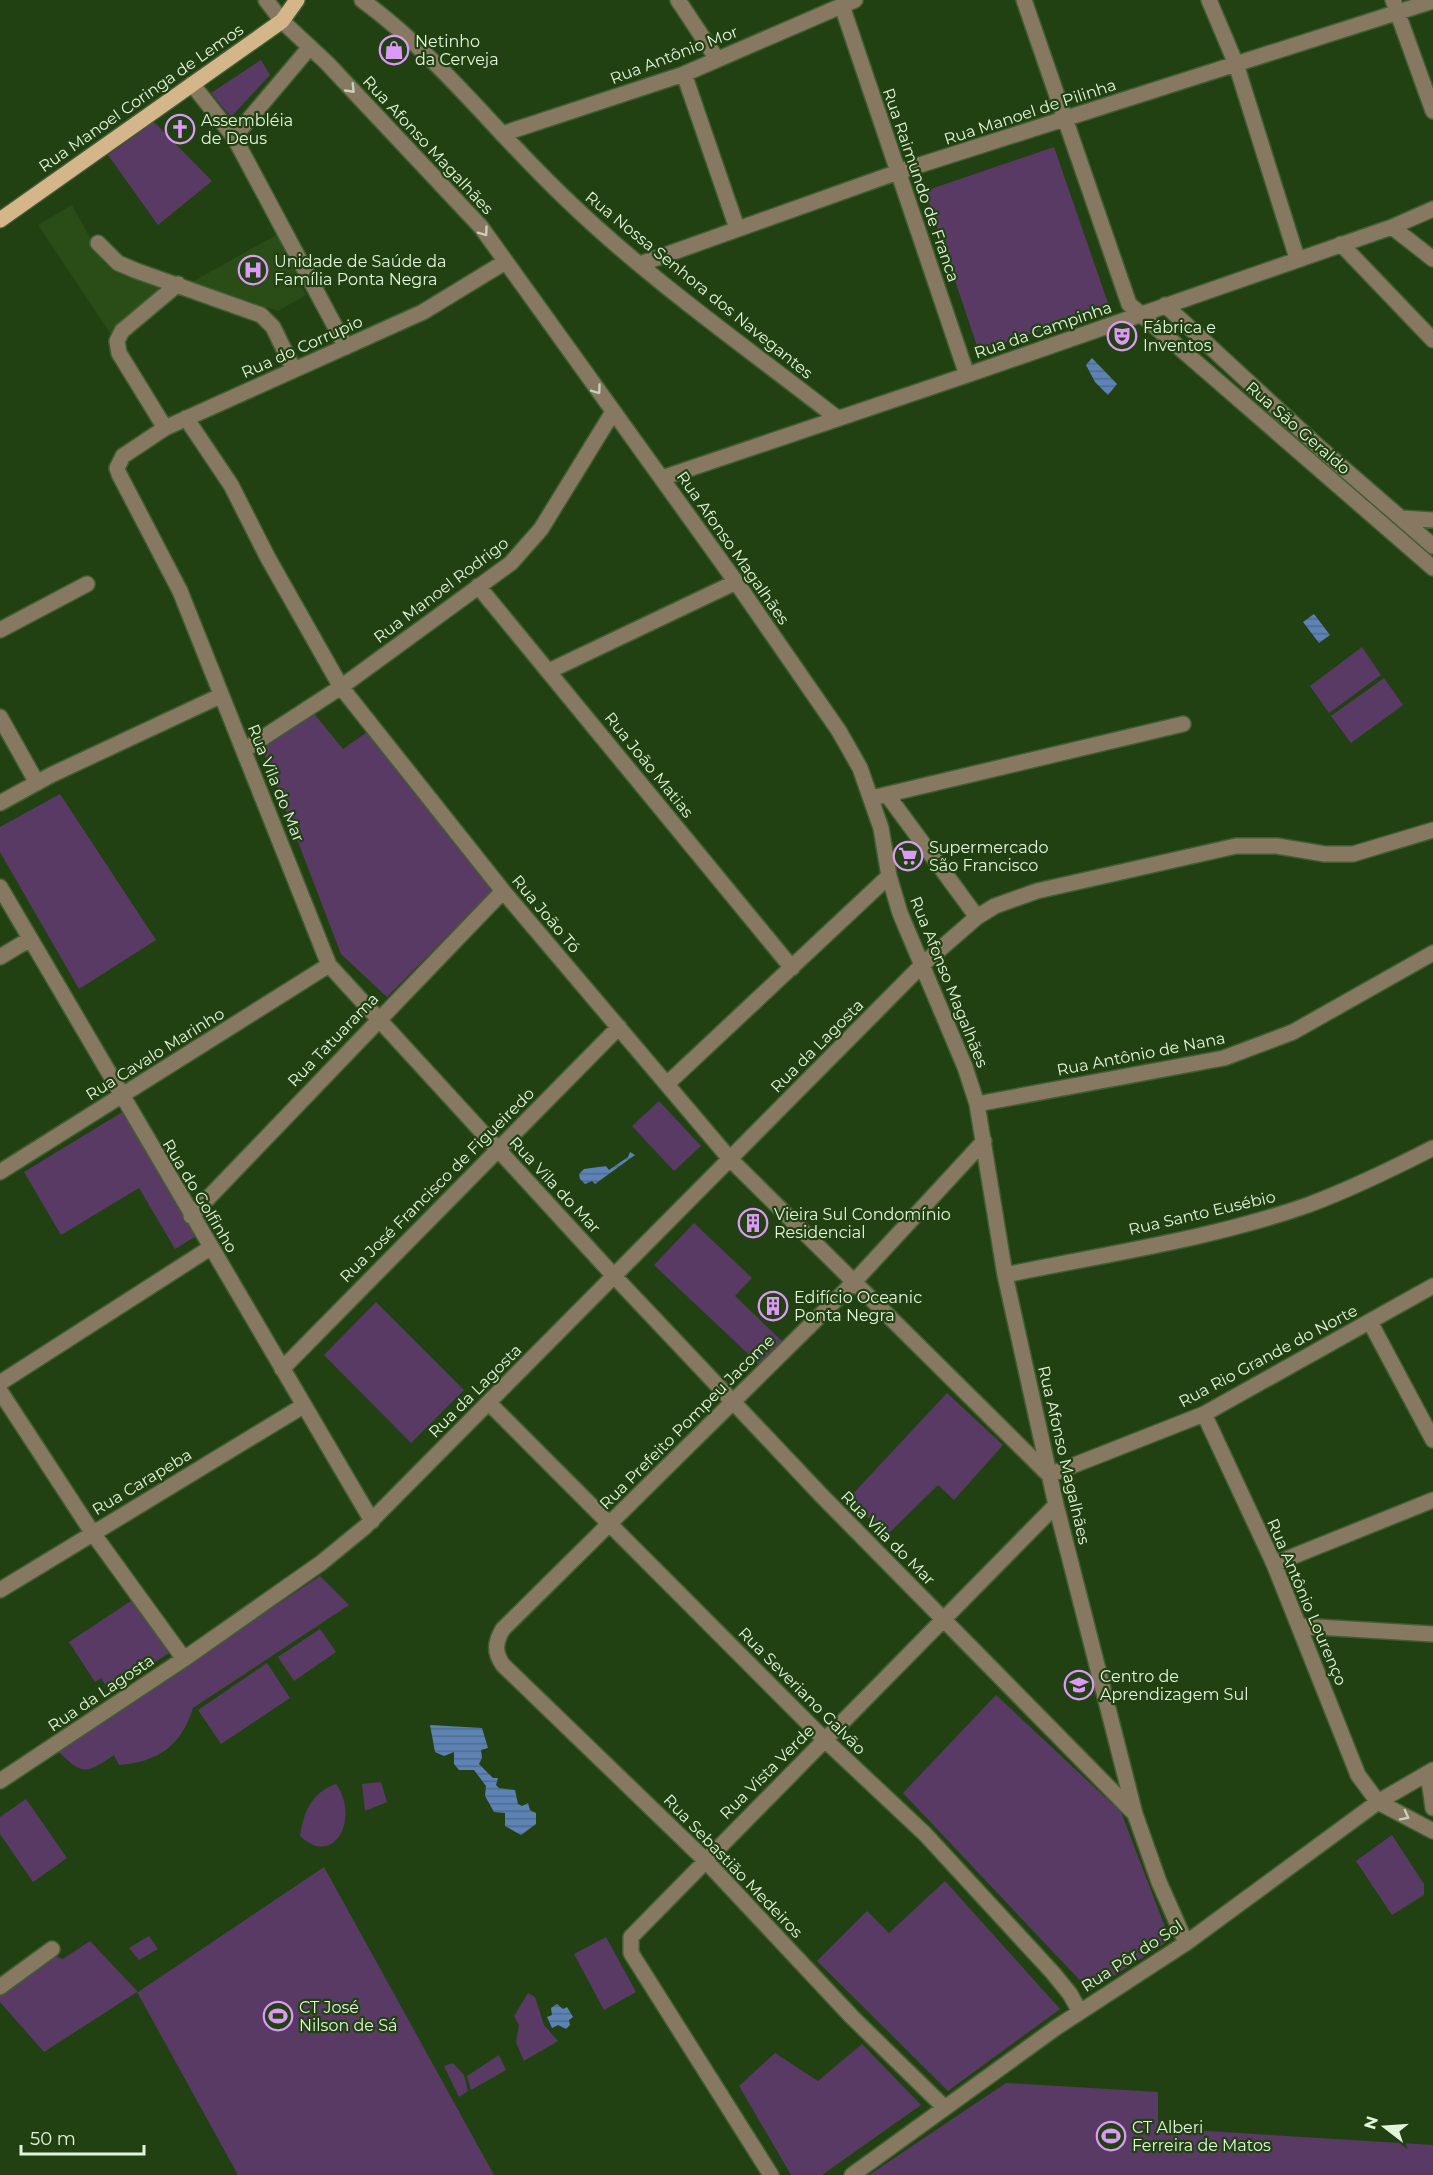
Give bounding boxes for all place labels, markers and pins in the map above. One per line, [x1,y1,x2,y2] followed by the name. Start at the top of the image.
[415,32,499,69] place label: Netinho da Cerveja
[378,34,410,66] shop icon: Netinho da Cerveja
[201,111,293,148] place label: Assembléia de Deus
[164,113,196,145] church icon: Assembléia de Deus
[274,252,447,289] place label: Unidade de Saúde da Família Ponta Negra
[237,254,269,286] hospital icon: Unidade de Saúde da Família Ponta Negra
[1143,318,1216,355] place label: Fábrica e Inventos
[1106,320,1138,352] theatre icon: Fábrica e Inventos
[929,838,1049,875] place label: Supermercado São Francisco
[892,840,924,872] supermarket icon: Supermercado São Francisco
[774,1205,951,1242] place label: Vieira Sul Condomínio Residencial
[737,1207,769,1239] building icon: Vieira Sul Condomínio Residencial
[794,1288,922,1325] place label: Edifício Oceanic Ponta Negra
[757,1290,789,1322] building icon: Edifício Oceanic Ponta Negra
[1100,1667,1248,1704] place label: Centro de Aprendizagem Sul
[1063,1669,1095,1701] school or university icon: Centro de Aprendizagem Sul
[299,1998,397,2035] place label: CT José Nilson de Sá
[262,2000,294,2032] sports icon: CT José Nilson de Sá
[1132,2118,1271,2155] place label: CT Alberi Ferreira de Matos
[1095,2120,1127,2152] sports icon: CT Alberi Ferreira de Matos

